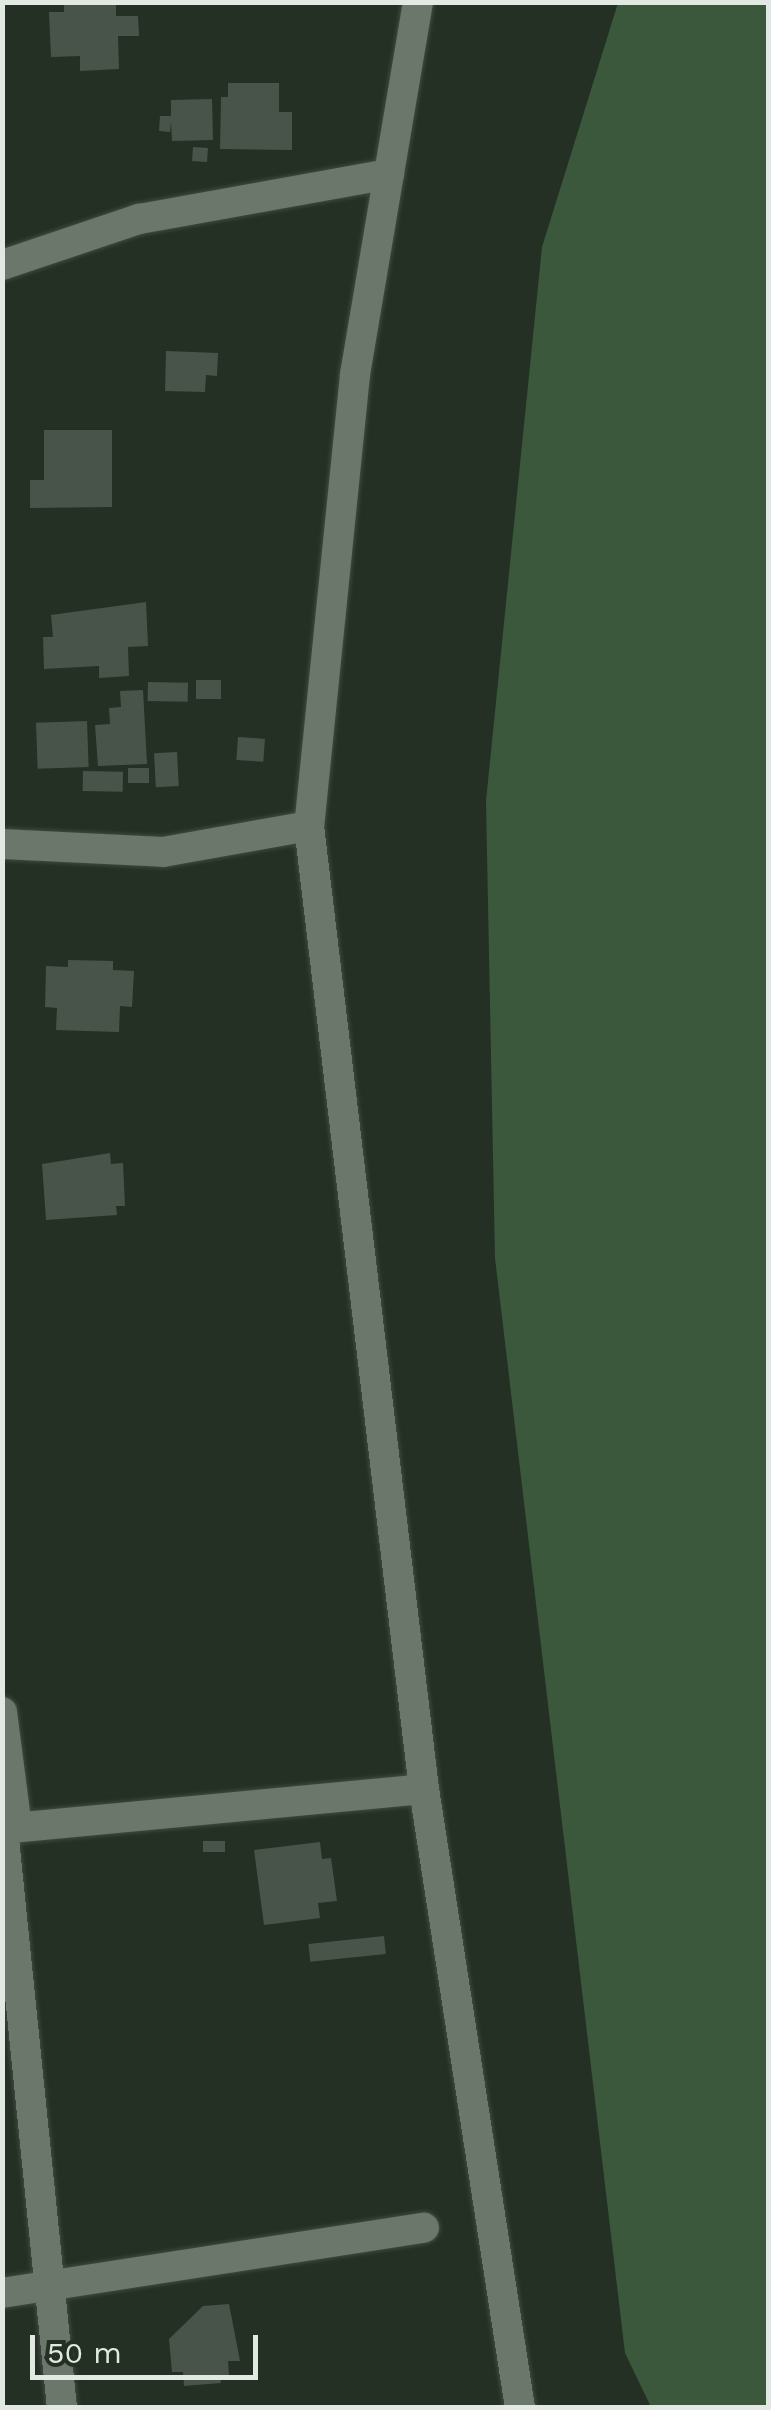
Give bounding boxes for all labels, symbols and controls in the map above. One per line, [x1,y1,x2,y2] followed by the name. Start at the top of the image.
[35,2315,262,2377] scale bar
[47,2335,122,2370] text: 50 m

